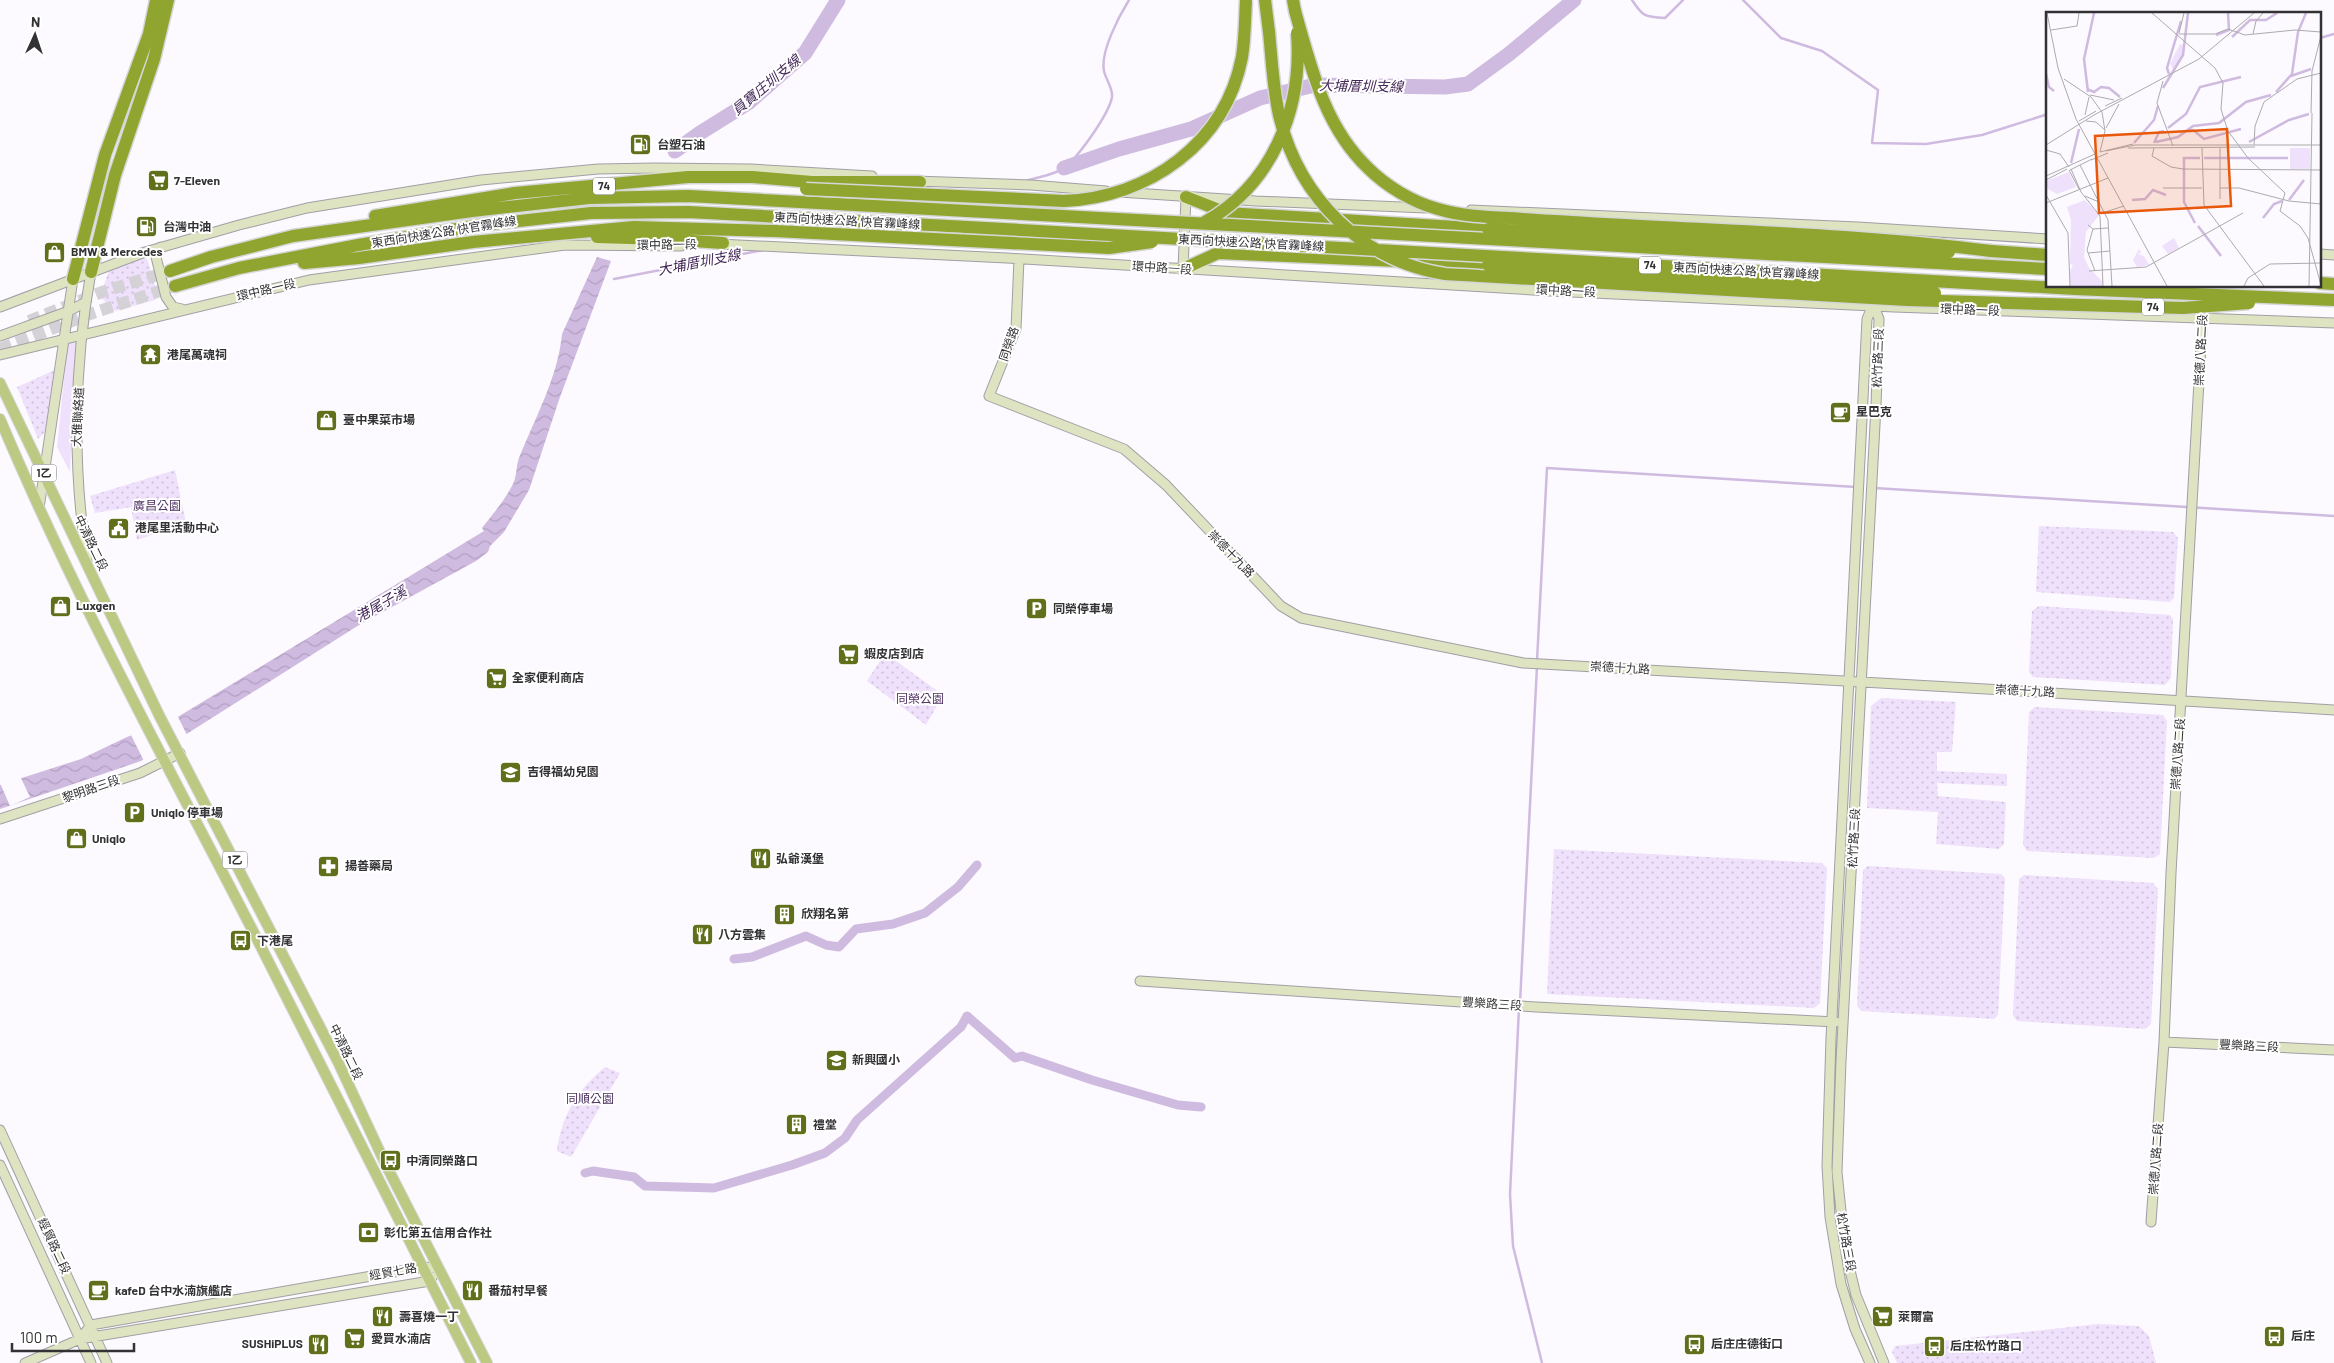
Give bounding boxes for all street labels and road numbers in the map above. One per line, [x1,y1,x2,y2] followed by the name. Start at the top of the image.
[593,178,615,195] road number: 74
[774,209,921,231] street label: 東西向快速公路 快官霧峰線
[370,213,517,249] street label: 東西向快速公路 快官霧峰線
[1178,231,1325,253] street label: 東西向快速公路 快官霧峰線
[637,236,697,252] street label: 環中路一段
[1639,256,1661,274] road number: 74
[1132,258,1192,276] street label: 環中路一段
[1673,259,1820,281] street label: 東西向快速公路 快官霧峰線
[235,275,297,303] street label: 環中路一段
[1536,281,1596,299] street label: 環中路一段
[2142,298,2164,316] road number: 74
[1940,301,2000,317] street label: 環中路一段
[2191,314,2209,386] street label: 崇德八路二段
[996,324,1021,363] street label: 同榮路
[1869,328,1885,388] street label: 松竹路三段
[68,387,86,447] street label: 大雅聯絡道
[32,464,56,482] road number: 1乙
[72,513,111,573] street label: 中清路二段
[1206,527,1258,580] street label: 崇德十九路
[1590,658,1650,676] street label: 崇德十九路
[1995,681,2055,699] street label: 崇德十九路
[2168,718,2186,790] street label: 崇德八路二段
[60,772,121,804] street label: 黎明路三段
[1844,808,1862,868] street label: 松竹路三段
[222,852,248,868] road number: 1乙
[1462,994,1522,1012] street label: 豐樂路三段
[327,1022,366,1082] street label: 中清路二段
[2219,1036,2279,1054] street label: 豐樂路三段
[2146,1123,2164,1195] street label: 崇德八路二段
[1835,1211,1859,1273] street label: 松竹路三段
[36,1215,74,1276] street label: 經貿路二段
[368,1260,418,1282] street label: 經貿七路

